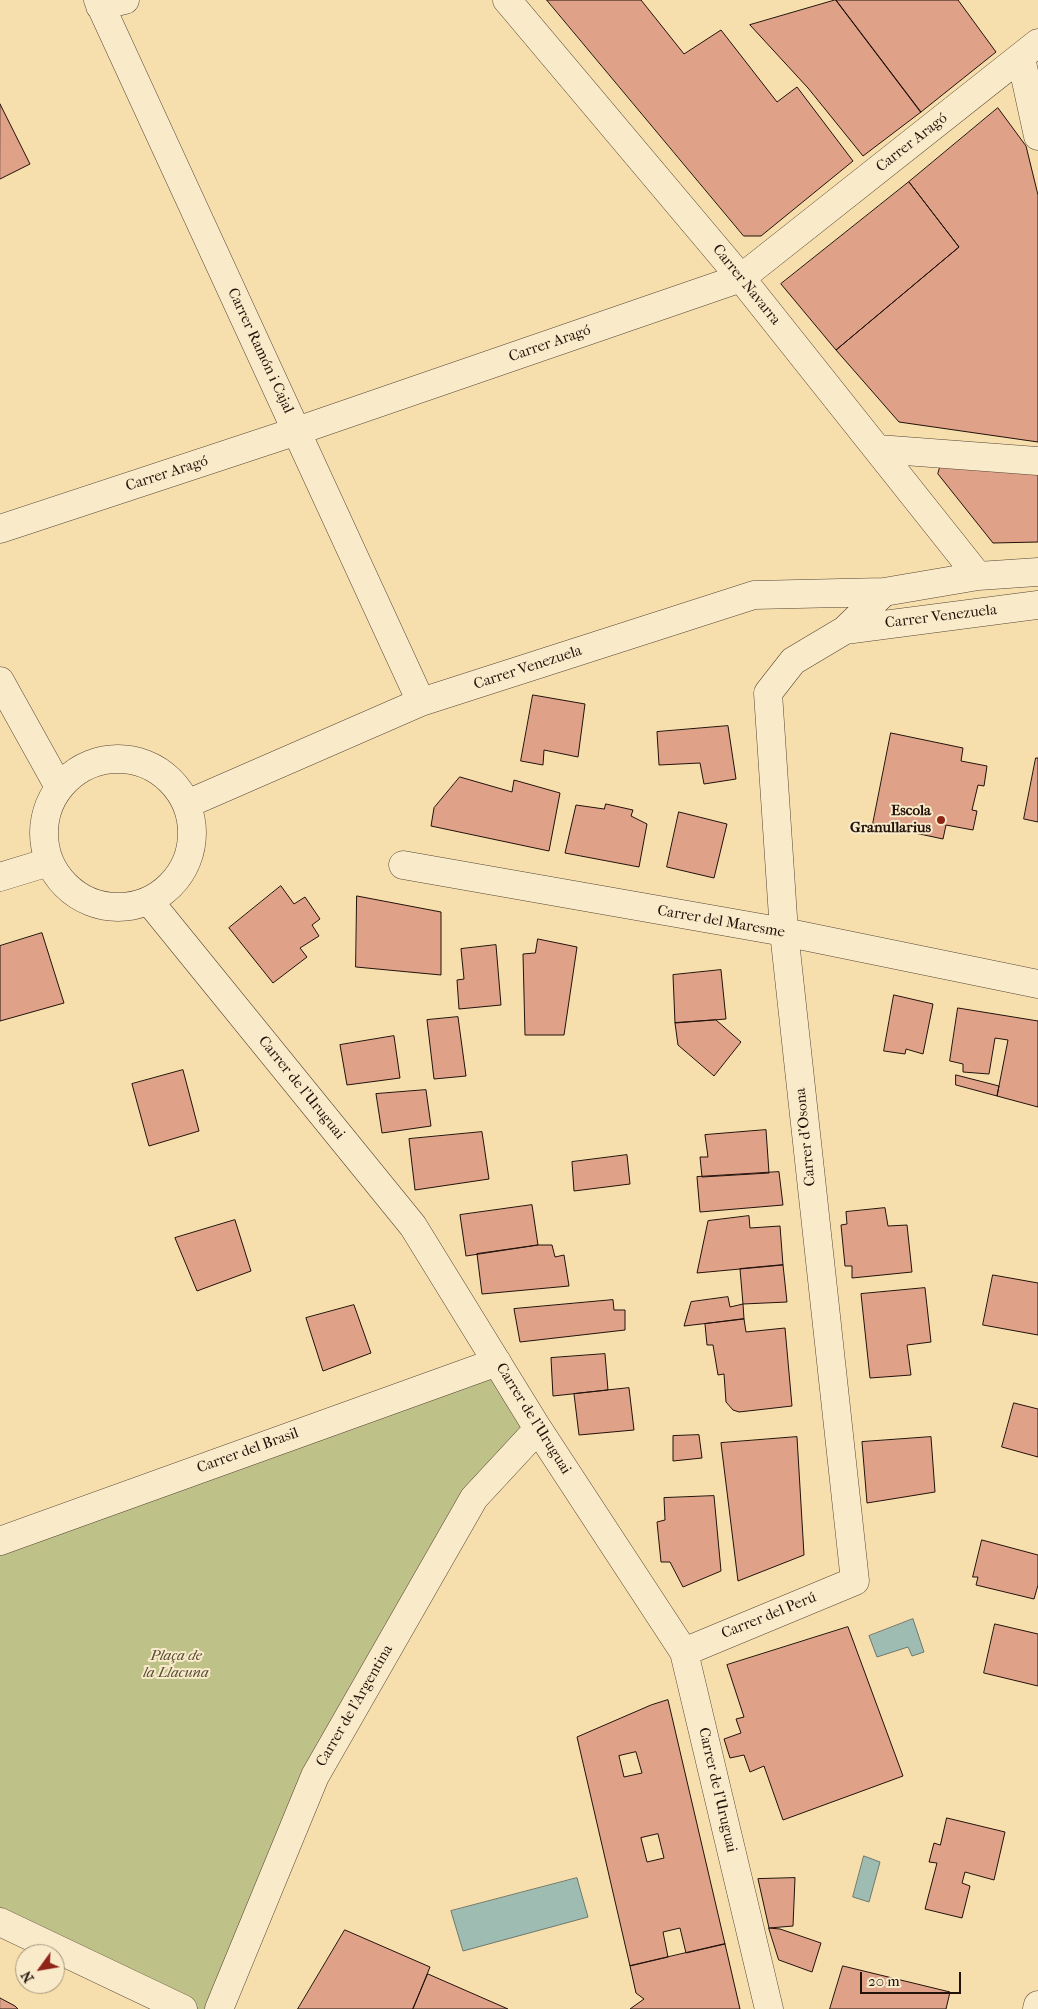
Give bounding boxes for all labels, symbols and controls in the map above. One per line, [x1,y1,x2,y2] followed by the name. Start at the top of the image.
[873,110,951,176] street label: Carrer Aragó
[708,241,784,329] street label: Carrer Navarra
[223,285,297,417] street label: Carrer Ramón i Cajal
[507,322,593,366] street label: Carrer Aragó
[124,452,210,496] street label: Carrer Aragó
[884,601,998,633] street label: Carrer Venezuela
[472,642,584,694] street label: Carrer Venezuela
[850,802,931,837] place label: Escola Granullarius
[935,814,947,826] marker: Escola Granullarius
[656,902,786,942] street label: Carrer del Maresme
[254,1033,348,1143] street label: Carrer de l'Uruguai
[792,1087,820,1187] street label: Carrer d'Osona
[492,1360,574,1478] street label: Carrer de l'Uruguai
[195,1424,301,1478] street label: Carrer del Brasil
[719,1589,819,1643] street label: Carrer del Perú
[313,1642,397,1770] street label: Carrer de l'Argentina
[143,1647,209,1682] park label: Plaça de la Llacuna
[694,1726,740,1854] street label: Carrer de l'Uruguai
[15,1944,65,1994] north arrow
[863,1962,964,1994] scale bar
[18,1968,38,1986] text: N
[868,1972,900,1990] text: 20 m

